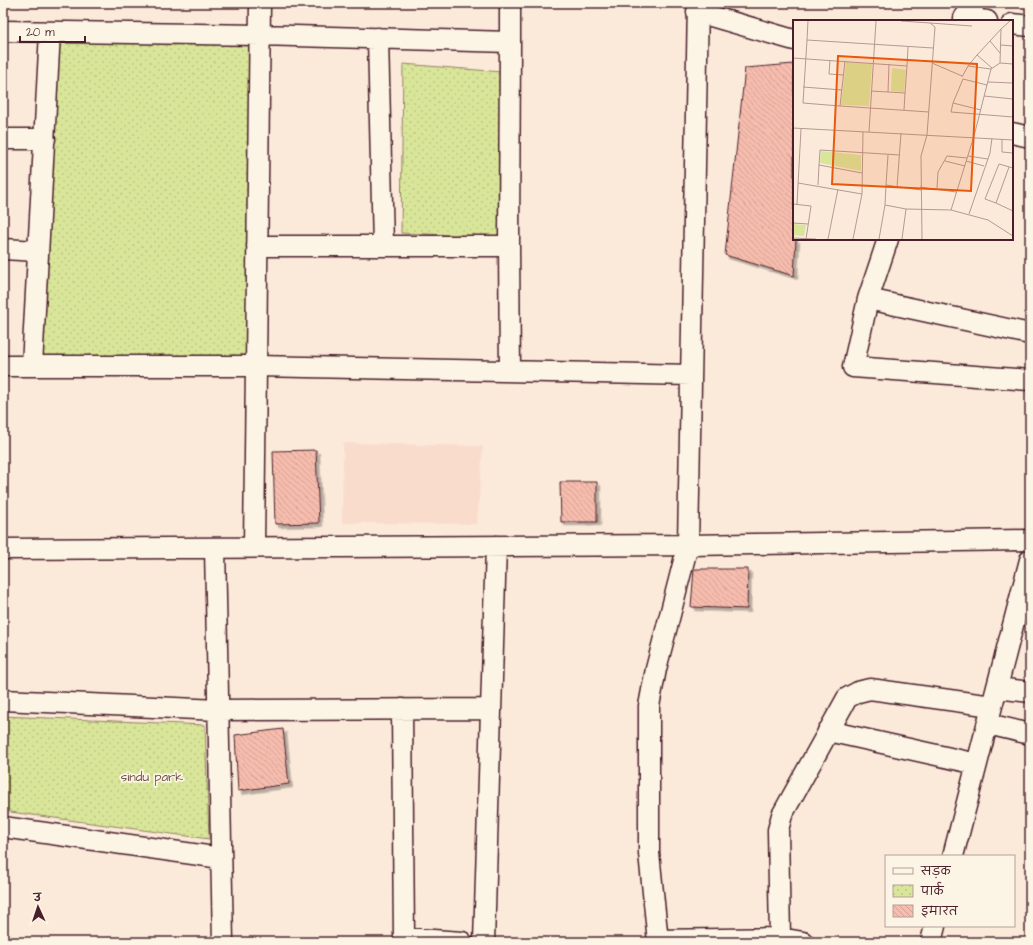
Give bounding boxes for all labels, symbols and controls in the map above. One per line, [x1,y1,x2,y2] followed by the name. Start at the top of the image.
[20,18,85,44] scale bar
[793,20,1013,240] inset map
[26,24,55,41] text: 20 m
[121,768,183,786] park label: sindu park
[885,855,1015,927] legend
[920,863,952,880] text: सड़क
[920,881,945,900] text: पार्क
[18,887,58,927] north arrow
[32,890,43,905] text: उ
[921,903,959,920] text: इमारत

